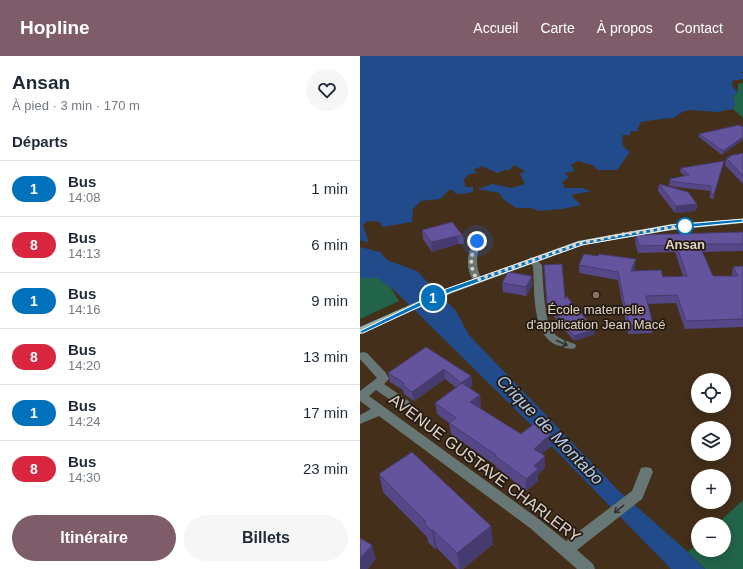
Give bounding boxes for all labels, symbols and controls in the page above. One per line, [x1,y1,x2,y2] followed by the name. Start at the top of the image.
[20,17,90,38] text: Hopline
[473,20,518,36] text: Accueil
[540,20,575,36] text: Carte
[597,20,653,36] text: À propos
[675,20,723,36] text: Contact
[306,69,348,111] button: heart
[12,72,70,93] text: Ansan
[12,98,140,113] text: À pied · 3 min · 170 m
[12,133,68,150] text: Départs
[68,173,96,190] text: Bus
[311,180,348,197] text: 1 min
[30,181,38,197] text: 1
[68,190,101,205] text: 14:08
[676,217,694,235] marker: Ansan
[68,229,96,246] text: Bus
[467,231,487,251] your location
[311,236,348,253] text: 6 min
[30,237,38,253] text: 8
[665,237,705,252] place label: Ansan
[68,246,101,261] text: 14:13
[68,285,96,302] text: Bus
[420,285,446,311] line badge: 1
[429,290,437,306] text: 1
[591,290,601,300] marker: École maternelle d'application Jean Macé
[311,292,348,309] text: 9 min
[30,293,38,309] text: 1
[68,302,101,317] text: 14:16
[526,302,666,332] place label: École maternelle d'application Jean Macé
[556,340,568,347] one-way arrow
[68,341,96,358] text: Bus
[303,348,348,365] text: 13 min
[30,349,38,365] text: 8
[68,358,101,373] text: 14:20
[493,371,607,489] water label: Crique de Montabo
[691,373,731,557] map controls
[691,373,731,413] button: locate
[386,391,584,546] street label: AVENUE GUSTAVE CHARLERY
[68,397,96,414] text: Bus
[303,404,348,421] text: 17 min
[30,405,38,421] text: 1
[68,414,101,429] text: 14:24
[691,421,731,461] button: layers
[68,453,96,470] text: Bus
[303,460,348,477] text: 23 min
[30,461,38,477] text: 8
[691,469,731,509] button: +
[68,470,101,485] text: 14:30
[614,504,625,513] one-way arrow
[12,515,176,561] button: Itinéraire
[184,515,348,561] button: Billets
[691,517,731,557] button: −

